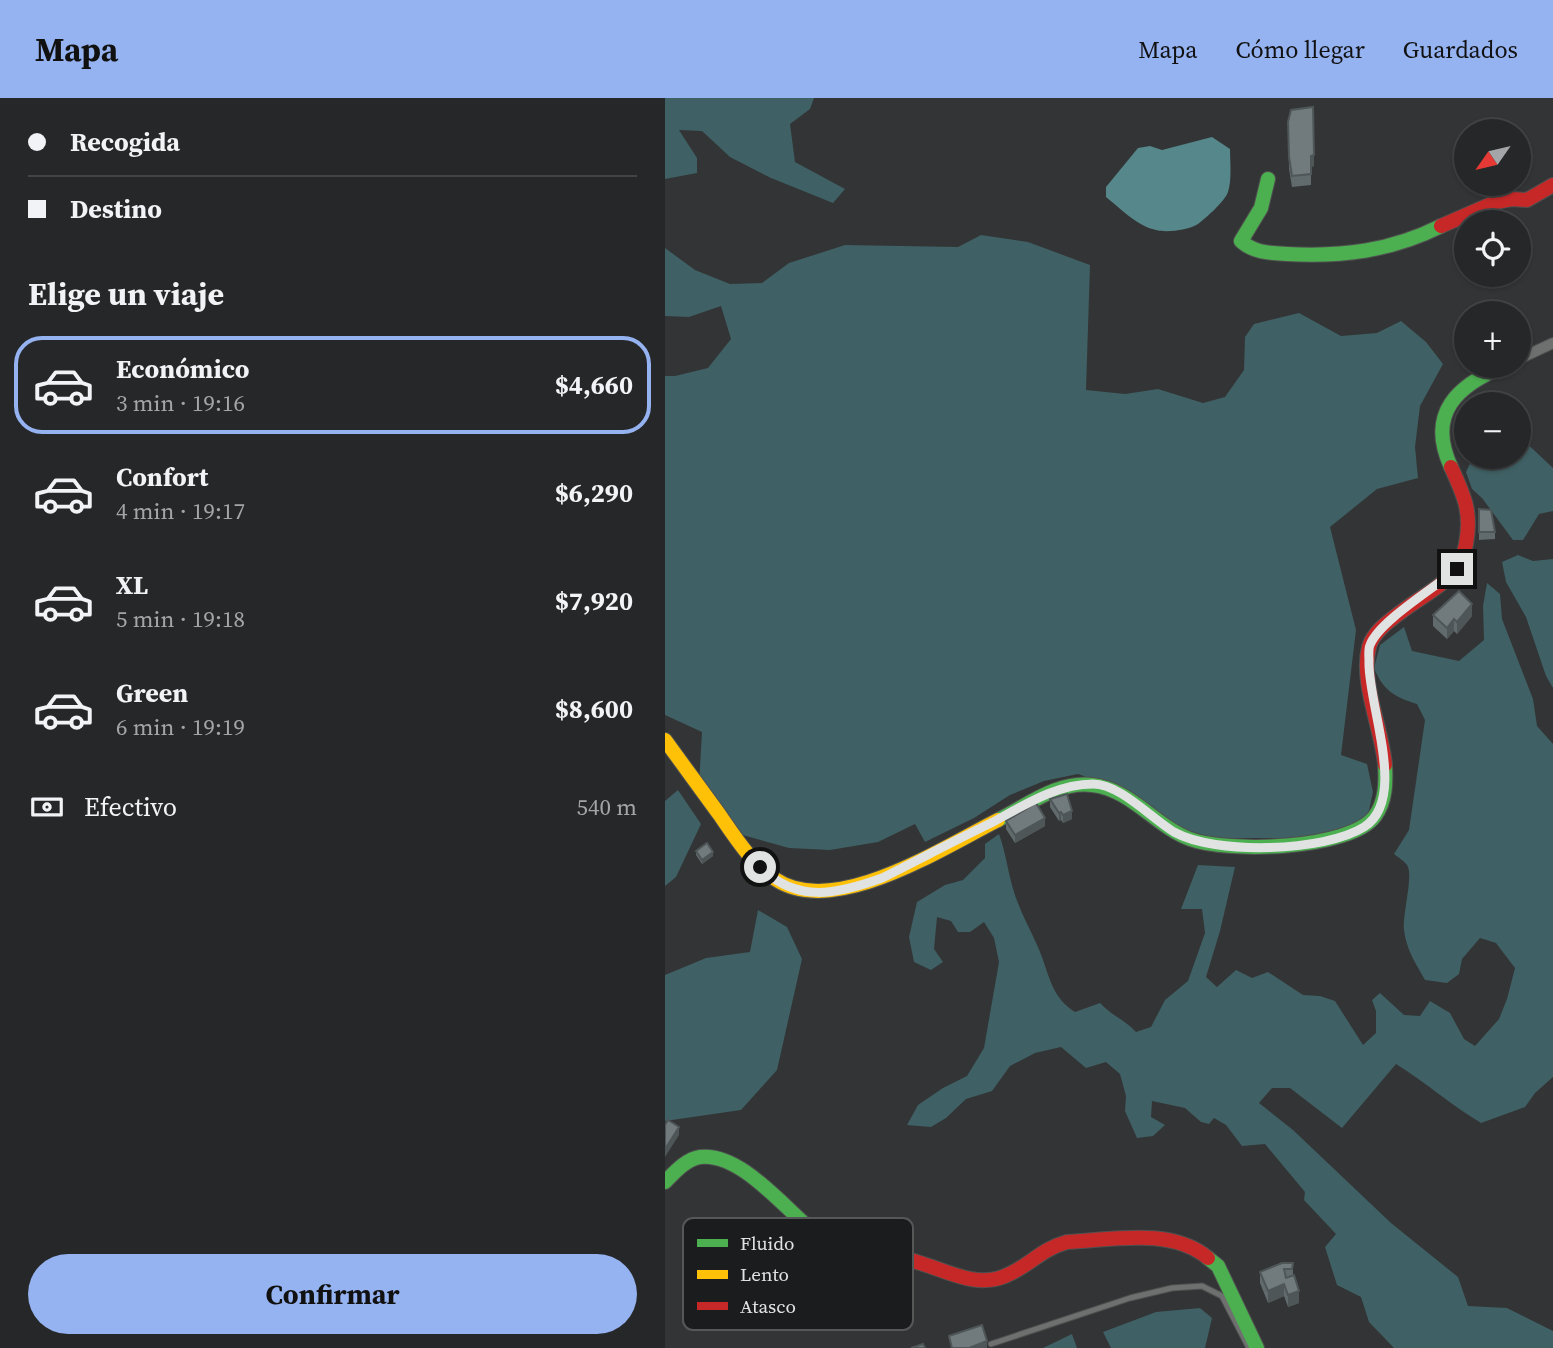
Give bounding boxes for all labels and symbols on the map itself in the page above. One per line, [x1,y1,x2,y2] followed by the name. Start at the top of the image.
[1454,119,1531,196] north arrow
[1441,553,1473,585] route end
[744,851,776,883] route start
[683,1218,913,1330] legend
[740,1230,794,1256] text: Fluido
[740,1261,789,1287] text: Lento
[740,1293,796,1319] text: Atasco

